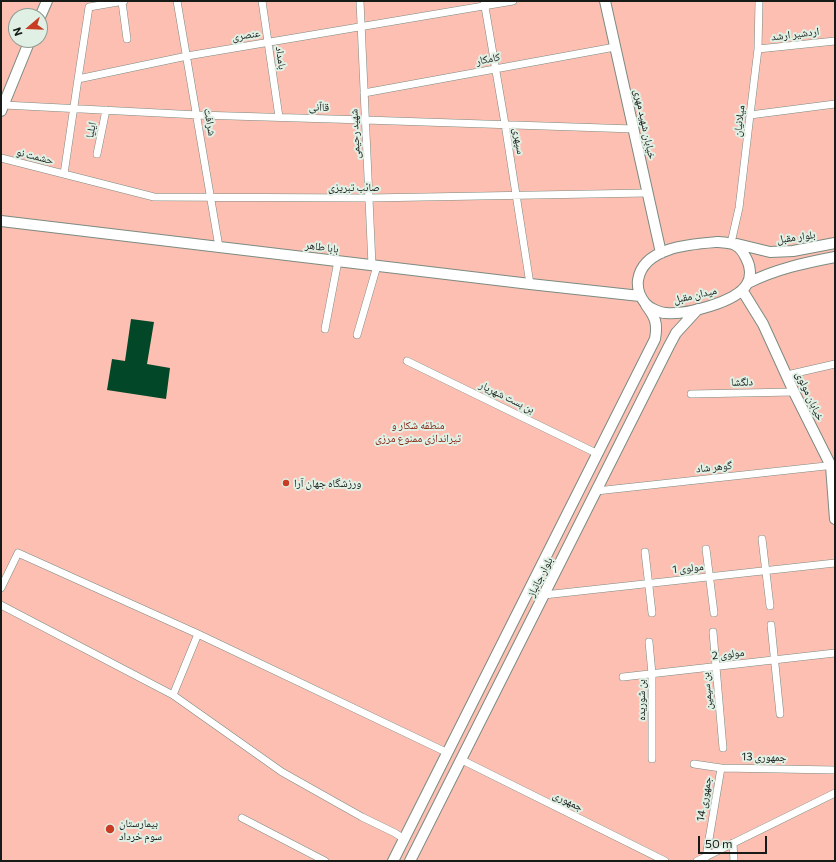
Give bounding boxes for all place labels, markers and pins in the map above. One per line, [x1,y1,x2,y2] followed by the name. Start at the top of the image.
[294,476,361,490] place label: ورزشگاه جهان آرا
[281,478,291,488] marker: ورزشگاه جهان آرا
[119,816,162,842] place label: بیمارستان سوم خرداد
[104,823,116,835] marker: بیمارستان سوم خرداد

